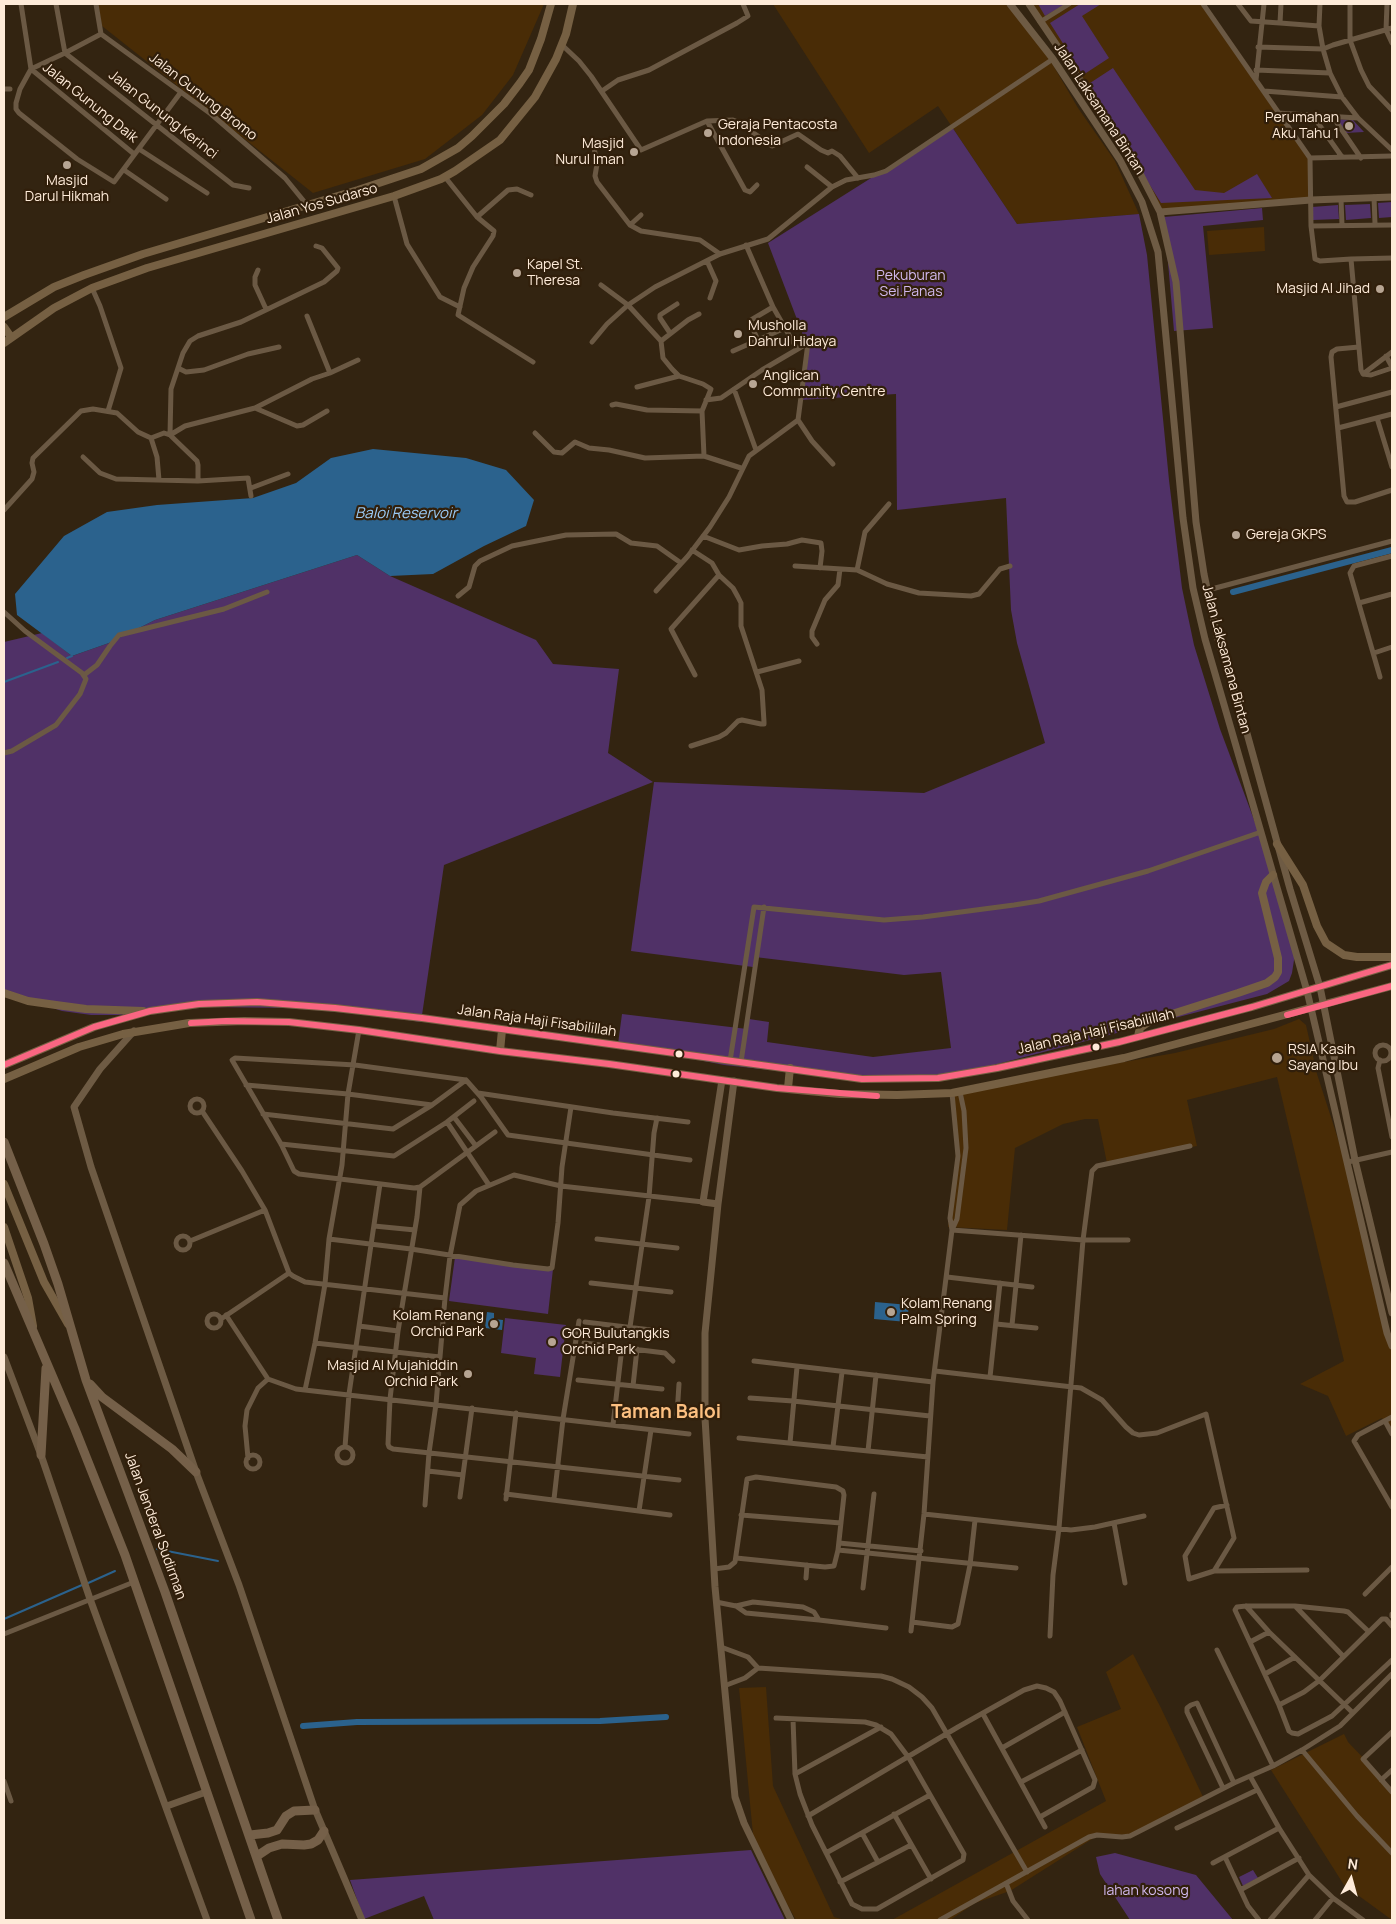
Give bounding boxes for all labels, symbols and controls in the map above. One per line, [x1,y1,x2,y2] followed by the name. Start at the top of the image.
[1050,40,1148,178] street label: Jalan Laksamana Bintan
[146,50,260,144] street label: Jalan Gunung Bromo
[39,59,141,147] street label: Jalan Gunung Daik
[105,67,221,163] street label: Jalan Gunung Kerinci
[1265,110,1339,142] place label: Perumahan Aku Tahu 1
[718,117,837,150] place label: Geraja Pentacosta Indonesia
[1343,120,1355,132] marker: Perumahan Aku Tahu 1
[702,127,714,139] marker: Geraja Pentacosta Indonesia
[555,136,624,168] place label: Masjid Nurul Iman
[628,146,640,158] marker: Masjid Nurul Iman
[61,159,73,171] marker: Masjid Darul Hikmah
[25,173,109,206] place label: Masjid Darul Hikmah
[264,180,380,228] street label: Jalan Yos Sudarso
[527,257,583,290] place label: Kapel St. Theresa
[511,267,523,279] marker: Kapel St. Theresa
[876,268,946,300] park label: Pekuburan Sei.Panas
[1276,281,1370,297] place label: Masjid Al Jihad
[1374,283,1386,295] marker: Masjid Al Jihad
[748,318,836,351] place label: Musholla Dahrul Hidaya
[732,328,744,340] marker: Musholla Dahrul Hidaya
[763,368,886,401] place label: Anglican Community Centre
[747,378,759,390] marker: Anglican Community Centre
[355,505,457,523] water label: Baloi Reservoir
[1246,527,1326,543] place label: Gereja GKPS
[1230,529,1242,541] marker: Gereja GKPS
[1198,583,1254,735] street label: Jalan Laksamana Bintan
[456,1002,618,1040] street label: Jalan Raja Haji Fisabilillah
[1016,1006,1176,1058] street label: Jalan Raja Haji Fisabilillah
[1091,1042,1101,1052] unlabelled marker
[1288,1042,1358,1074] place label: RSIA Kasih Sayang Ibu
[674,1049,684,1059] unlabelled marker
[1270,1051,1284,1065] marker: RSIA Kasih Sayang Ibu
[671,1069,681,1079] unlabelled marker
[901,1296,992,1328] place label: Kolam Renang Palm Spring
[885,1306,897,1318] marker: Kolam Renang Palm Spring
[393,1308,484,1340] place label: Kolam Renang Orchid Park
[488,1318,500,1330] marker: Kolam Renang Orchid Park
[562,1326,670,1358] place label: GOR Bulutangkis Orchid Park
[546,1336,558,1348] marker: GOR Bulutangkis Orchid Park
[327,1358,458,1390] place label: Masjid Al Mujahiddin Orchid Park
[462,1368,474,1380] marker: Masjid Al Mujahiddin Orchid Park
[611,1402,721,1424] district label: Taman Baloi
[120,1450,190,1602] street label: Jalan Jenderal Sudirman
[1326,1854,1376,1904] north arrow
[1347,1854,1359,1874] text: N
[1103,1883,1189,1899] park label: lahan kosong

